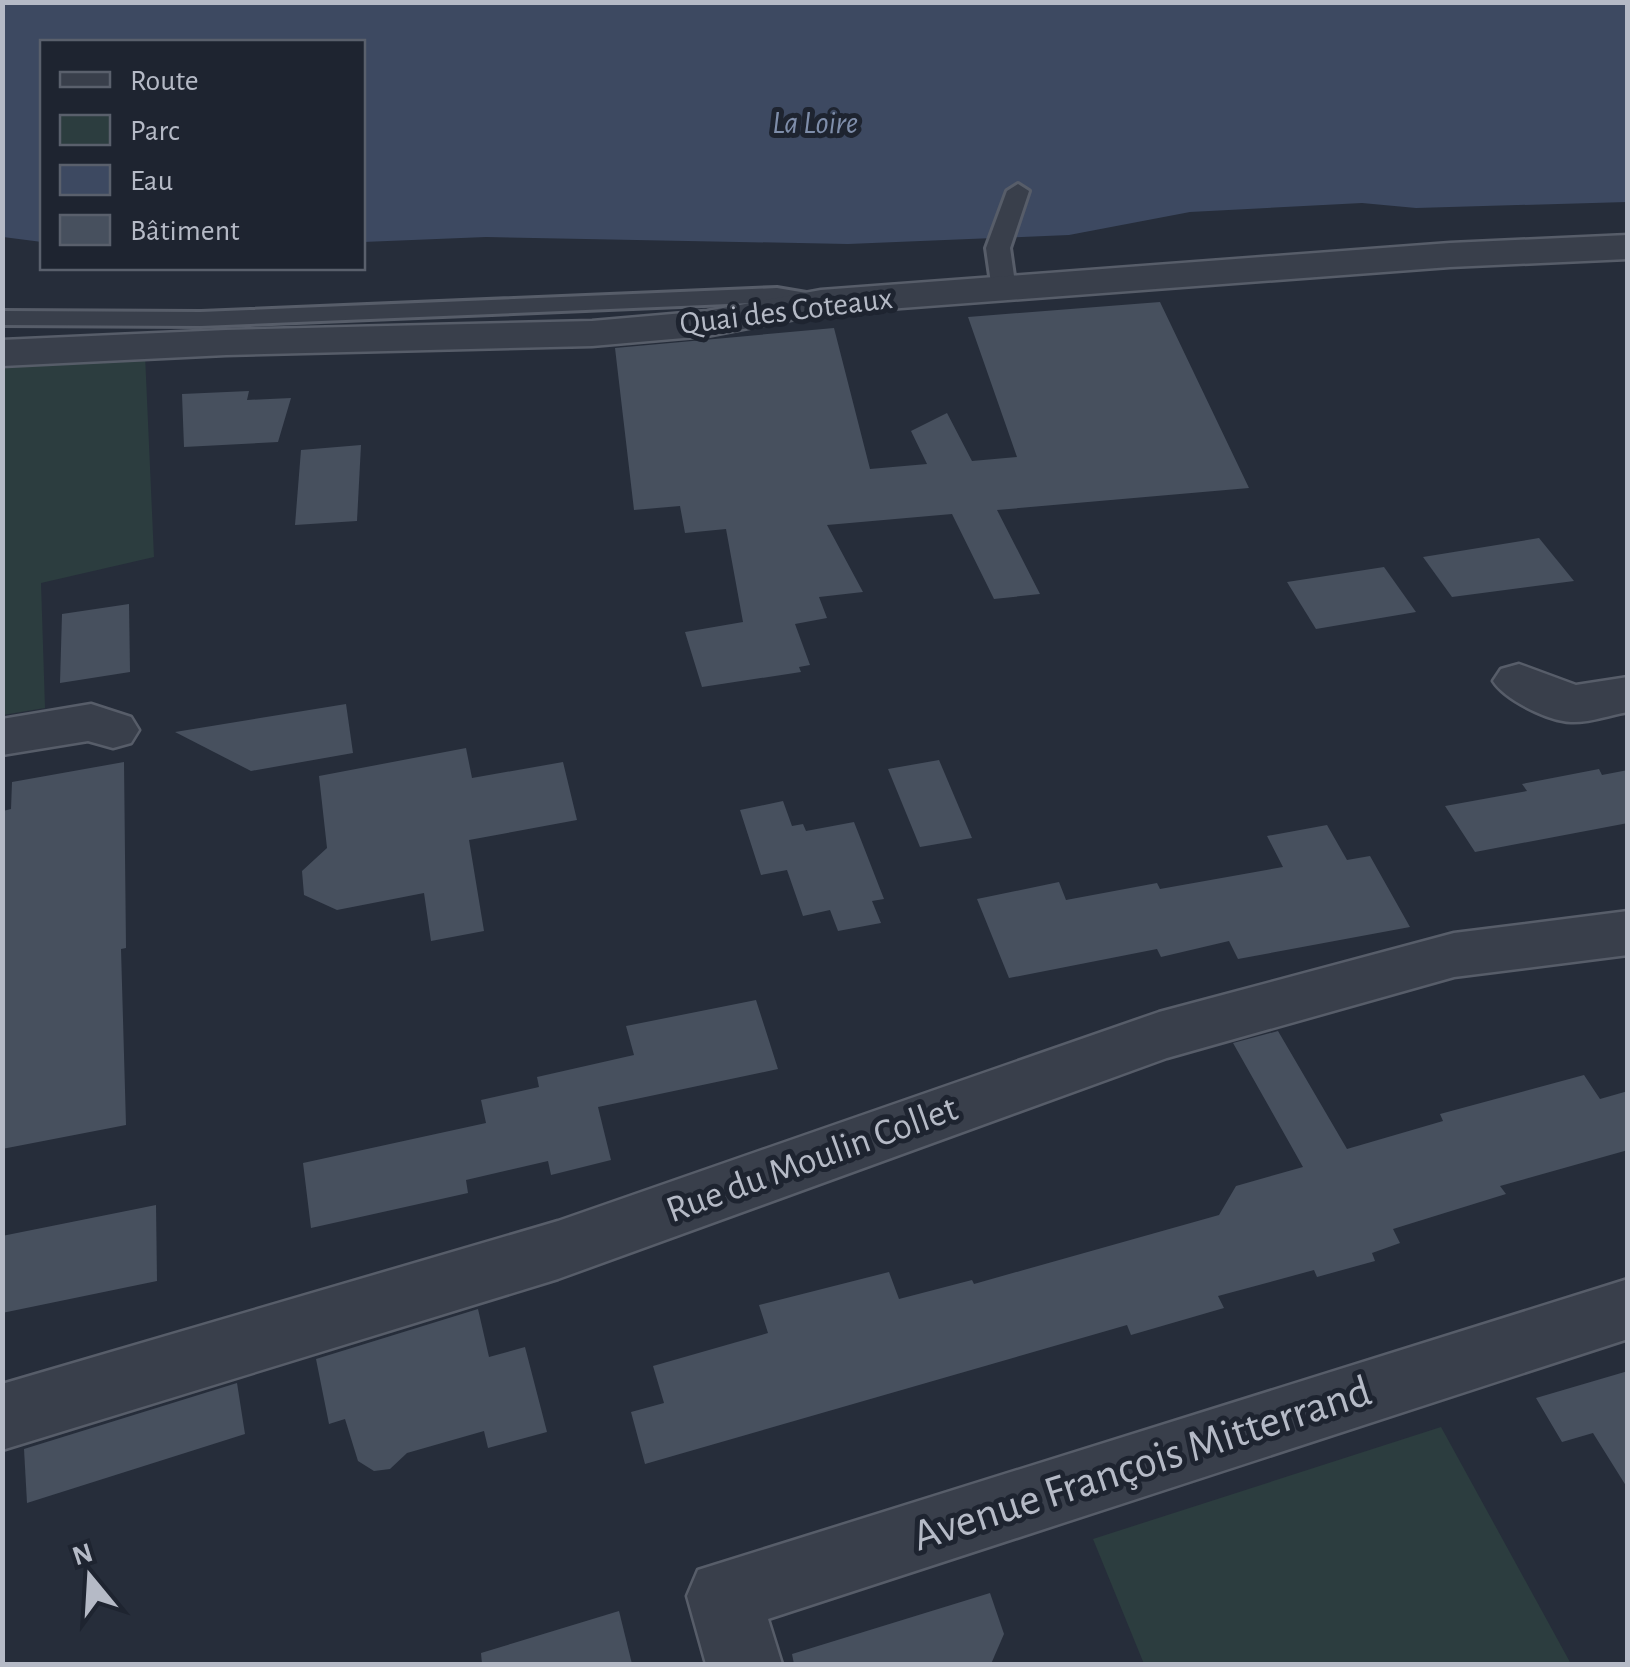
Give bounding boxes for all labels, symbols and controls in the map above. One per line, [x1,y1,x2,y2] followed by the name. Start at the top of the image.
[40,40,365,270] legend
[130,66,199,96] text: Route
[772,107,858,139] water label: La Loire
[130,116,180,146] text: Parc
[130,166,173,196] text: Eau
[130,216,240,246] text: Bâtiment
[678,282,894,340] street label: Quai des Coteaux
[661,1090,963,1230] street label: Rue du Moulin Collet
[907,1369,1377,1559] street label: Avenue François Mitterrand
[40,1527,140,1627] north arrow
[69,1539,96,1571] text: N

